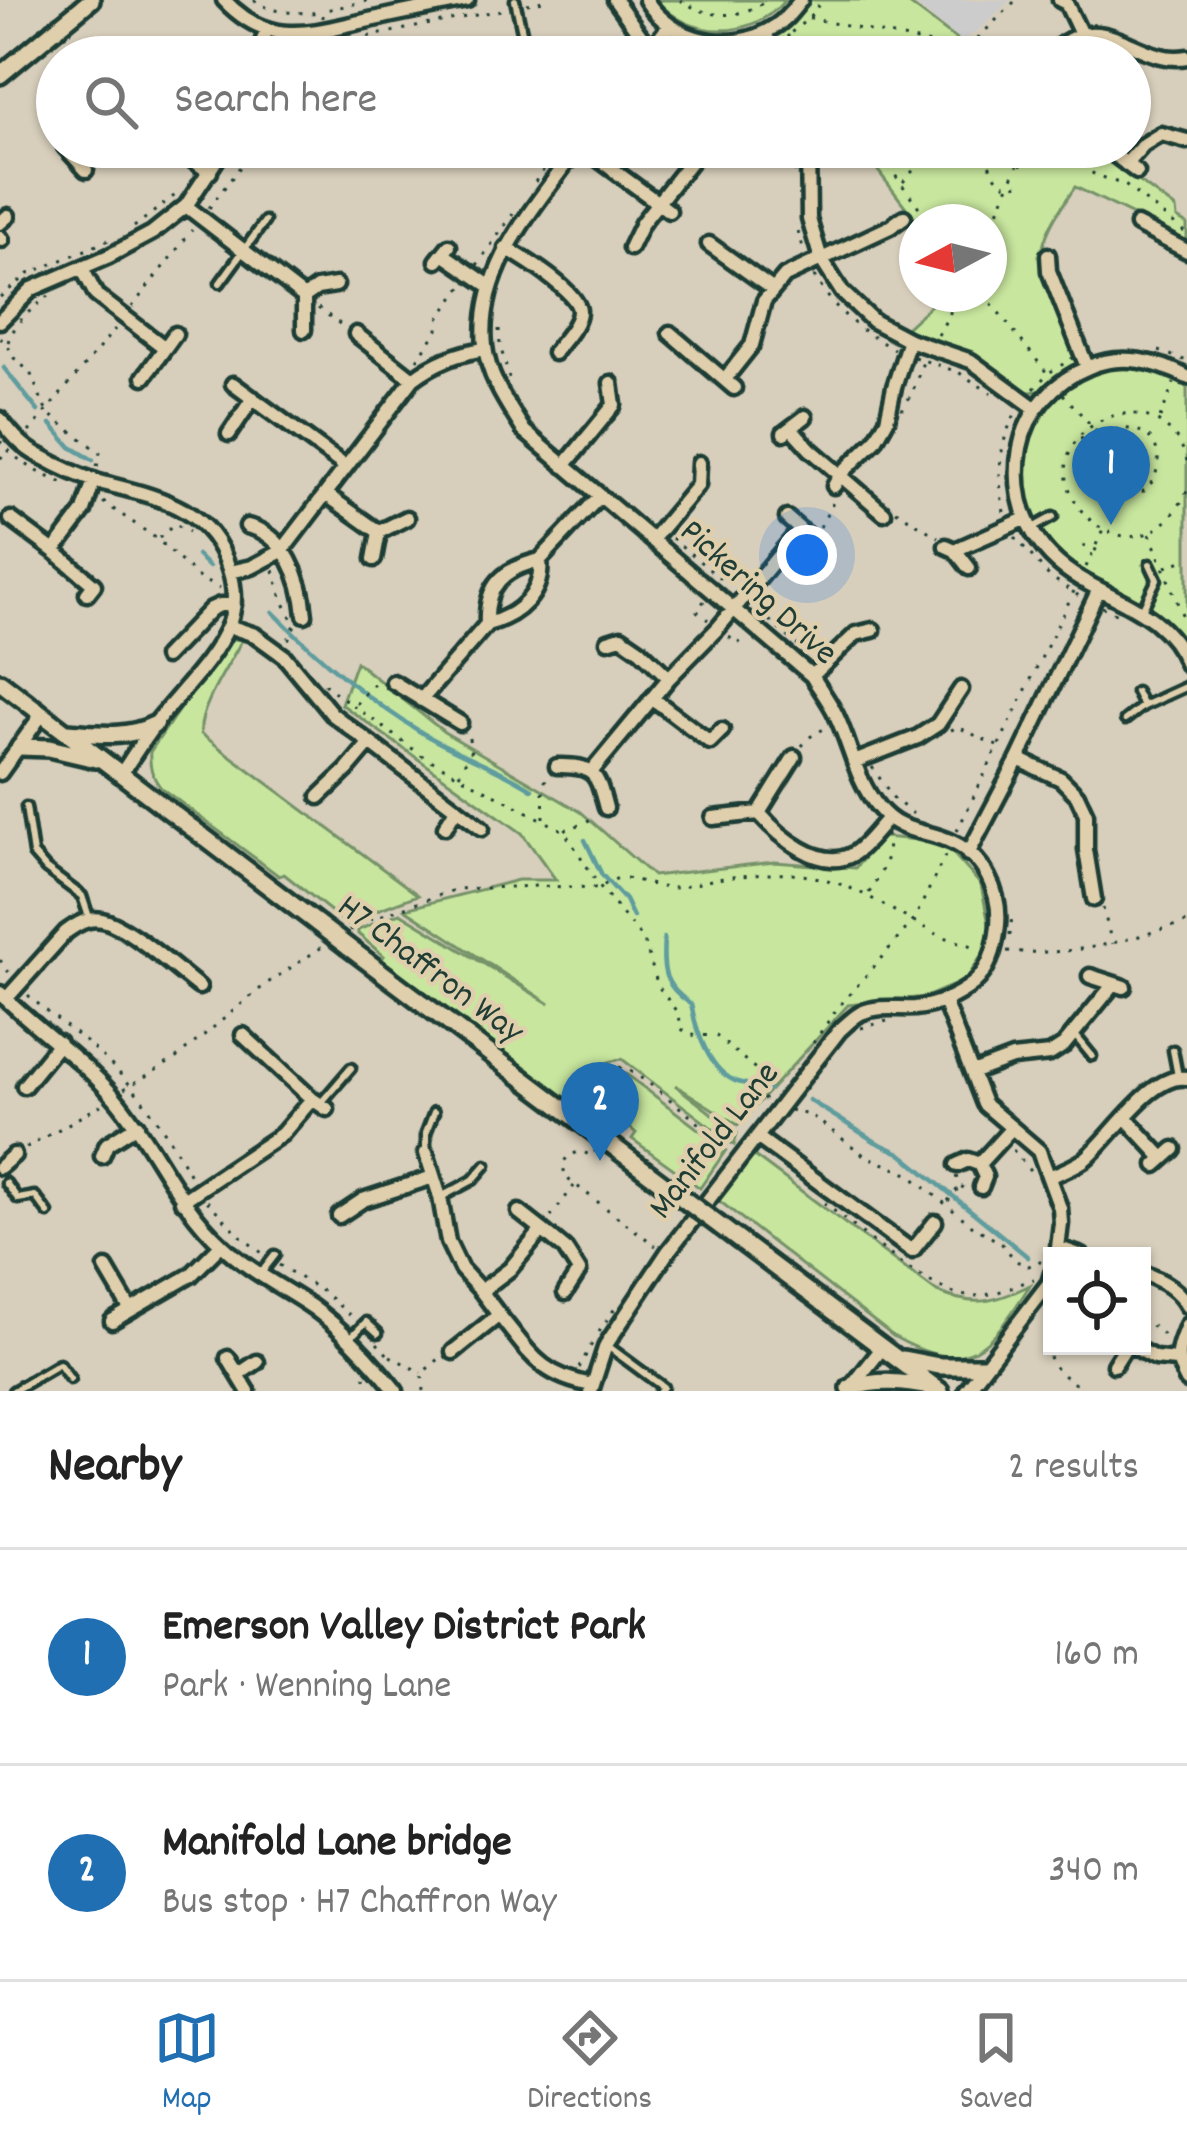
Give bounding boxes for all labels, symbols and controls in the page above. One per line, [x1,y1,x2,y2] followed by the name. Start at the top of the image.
[36,36,1151,168] search box
[78,69,144,135] icon: search
[174,70,377,134] text: Search here
[899,204,1007,312] north arrow
[1072,426,1150,525] pin: 1
[666,508,848,680] street label: Pickering Drive
[777,525,837,585] your location
[325,883,535,1060] street label: H7 Chaffron Way
[638,1052,794,1232] street label: Manifold Lane
[561,1062,639,1161] pin: 2
[1043,1247,1151,1355] map controls
[1043,1247,1151,1355] button: locate
[48,1433,181,1505] text: Nearby
[1008,1442,1139,1497] text: 2 results
[162,1597,646,1661] text: Emerson Valley District Park
[83,1629,91,1684] text: 1
[1054,1629,1139,1684] text: 160 m
[162,1661,451,1716] text: Park · Wenning Lane
[162,1813,512,1877] text: Manifold Lane bridge
[78,1845,96,1900] text: 2
[1049,1845,1139,1900] text: 340 m
[162,1877,557,1932] text: Bus stop · H7 Chaffron Way
[154,2005,220,2124] tab: Map
[527,2005,652,2124] tab: Directions
[960,2005,1033,2124] tab: Saved

